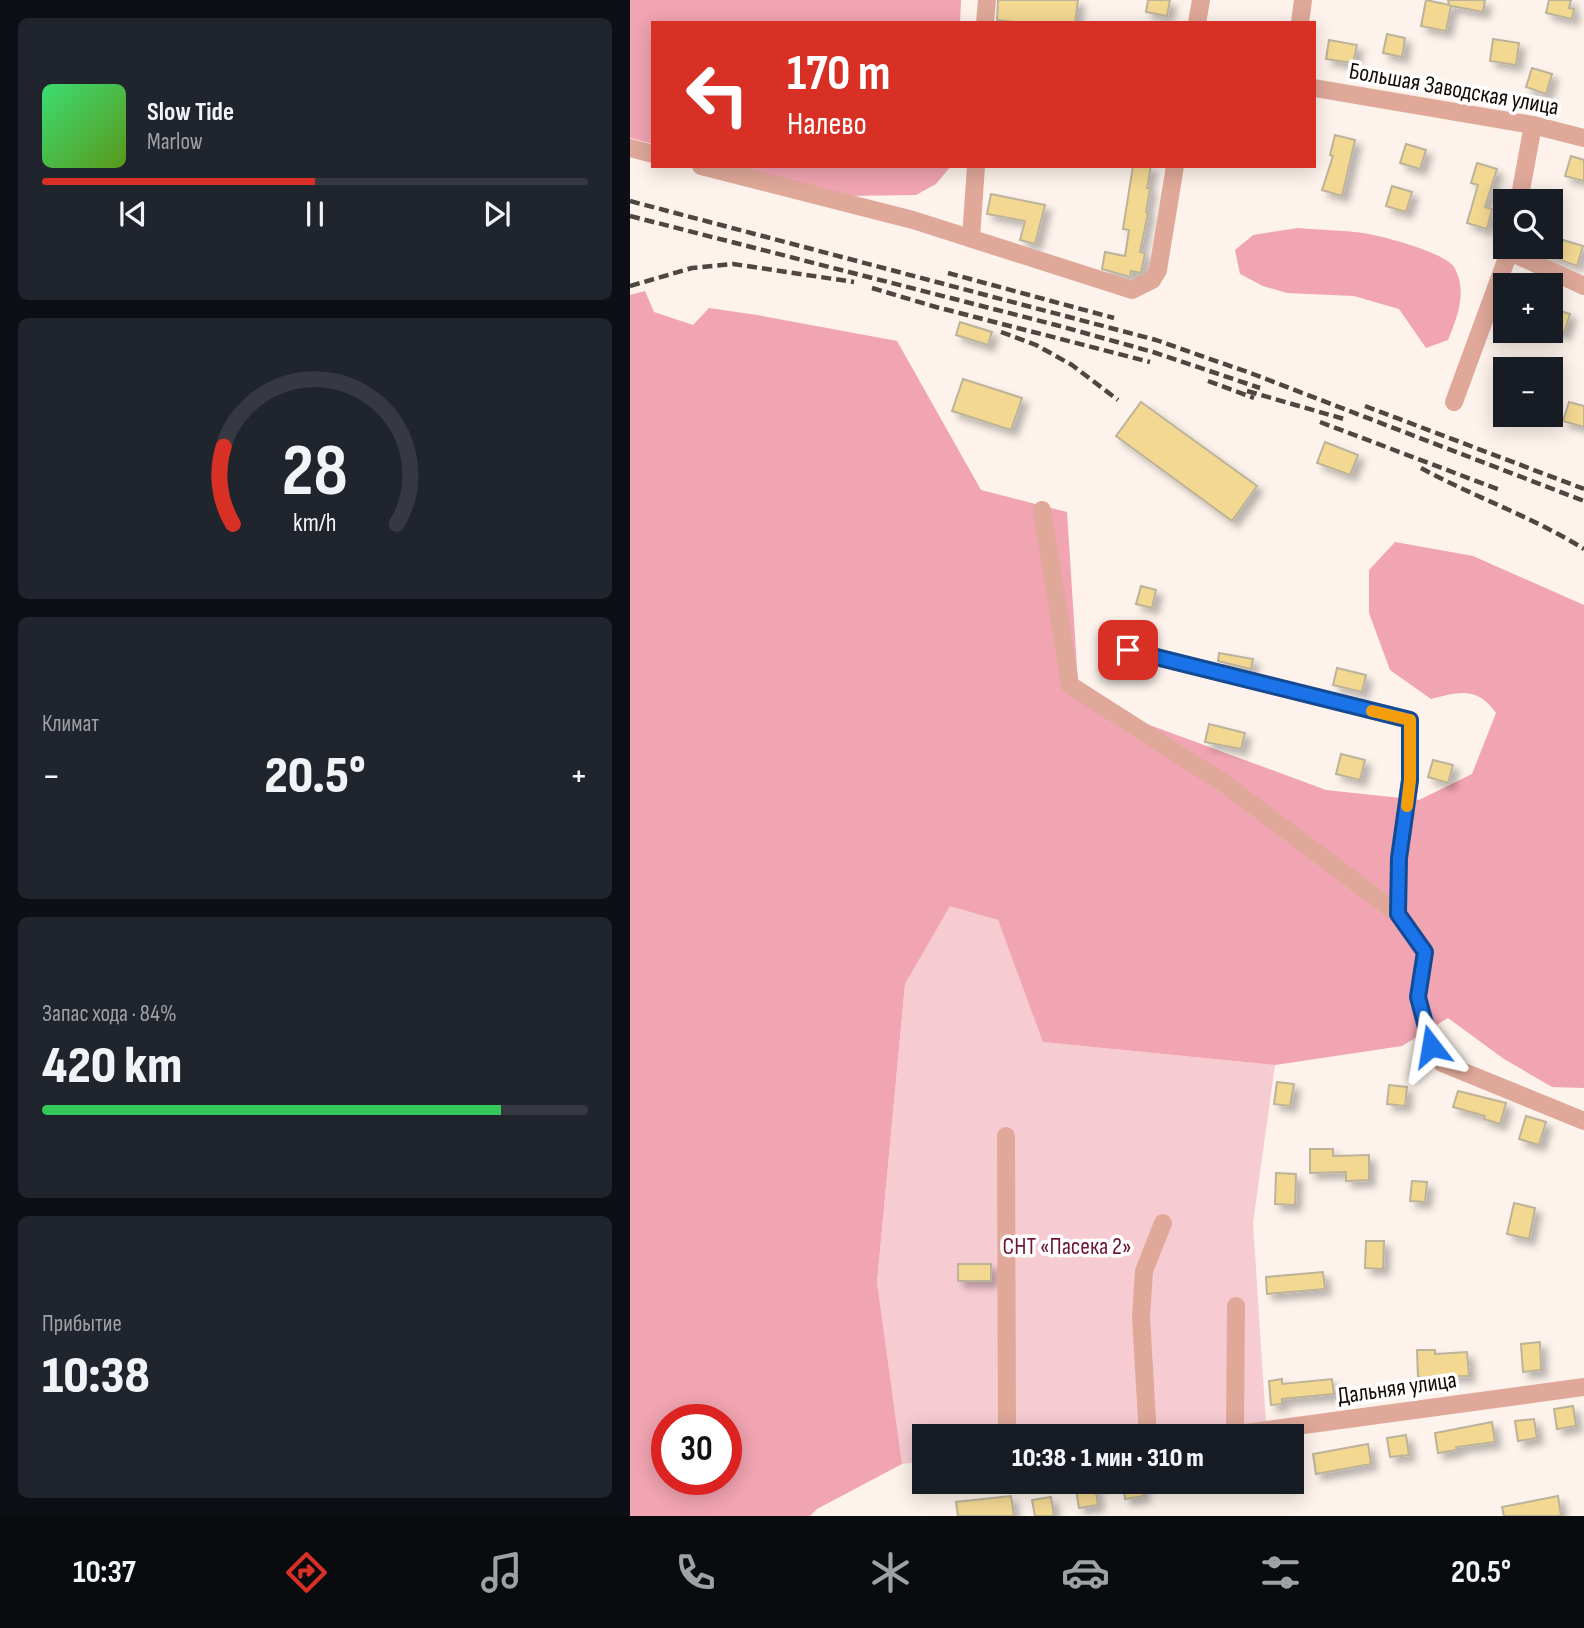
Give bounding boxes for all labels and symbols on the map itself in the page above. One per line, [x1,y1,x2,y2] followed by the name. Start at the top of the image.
[1347,56,1561,122] street label: Большая Заводская улица
[1098,620,1158,680] pin
[1394,1009,1468,1083] position arrow
[1003,1232,1131,1261] park label: СНТ «Пасека 2»
[1336,1365,1458,1411] street label: Дальняя улица
[651,1404,742,1495] speed limit sign: 30

